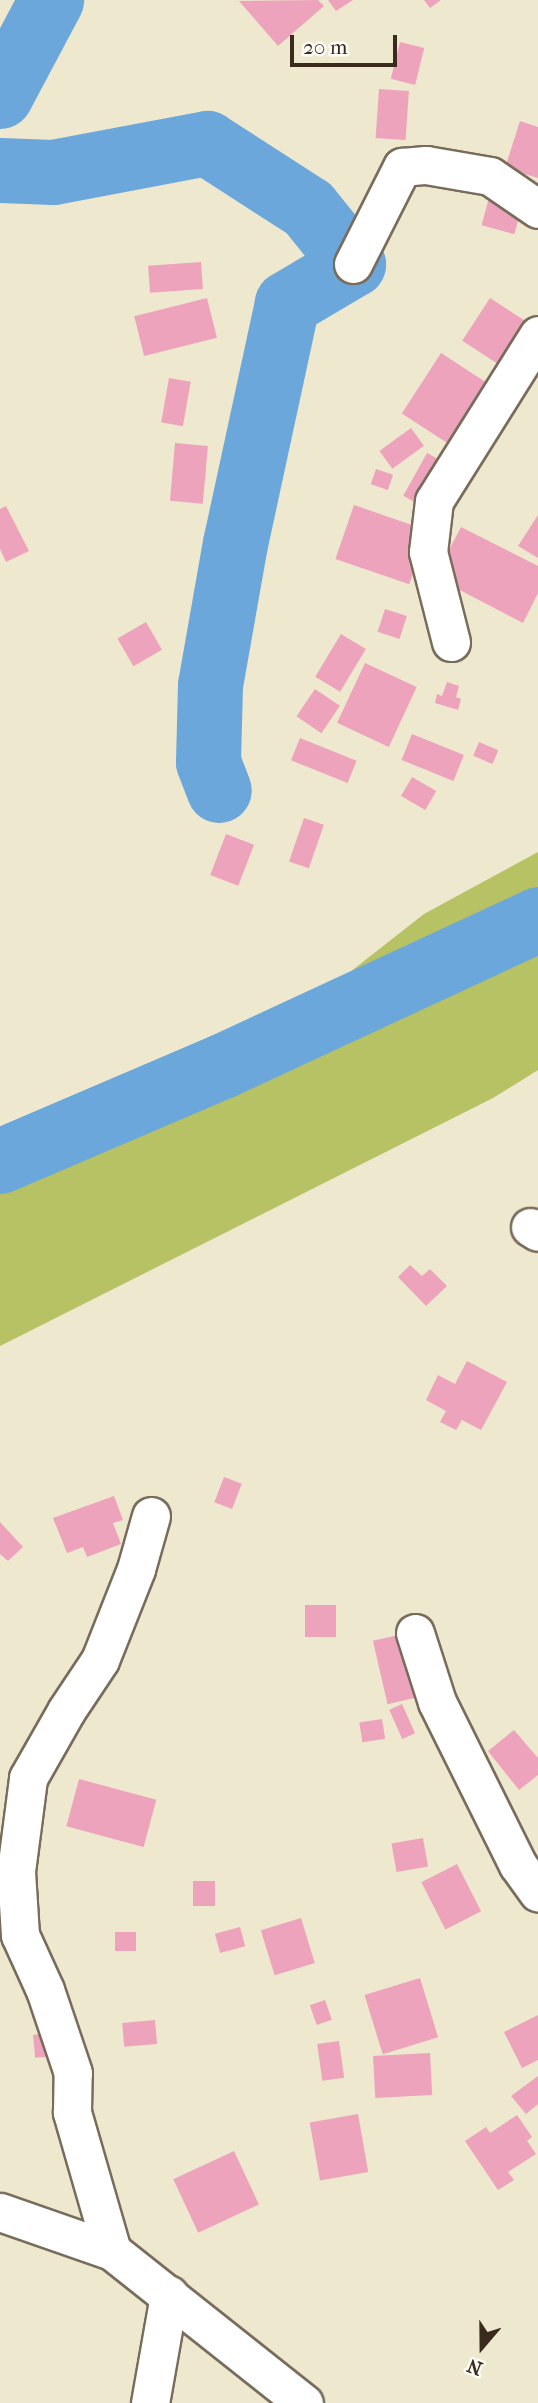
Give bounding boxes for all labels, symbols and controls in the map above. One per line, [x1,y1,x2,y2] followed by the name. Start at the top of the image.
[293,21,400,65] scale bar
[303,35,347,59] text: 20 m
[447,2312,517,2382] north arrow
[464,2354,485,2380] text: N

